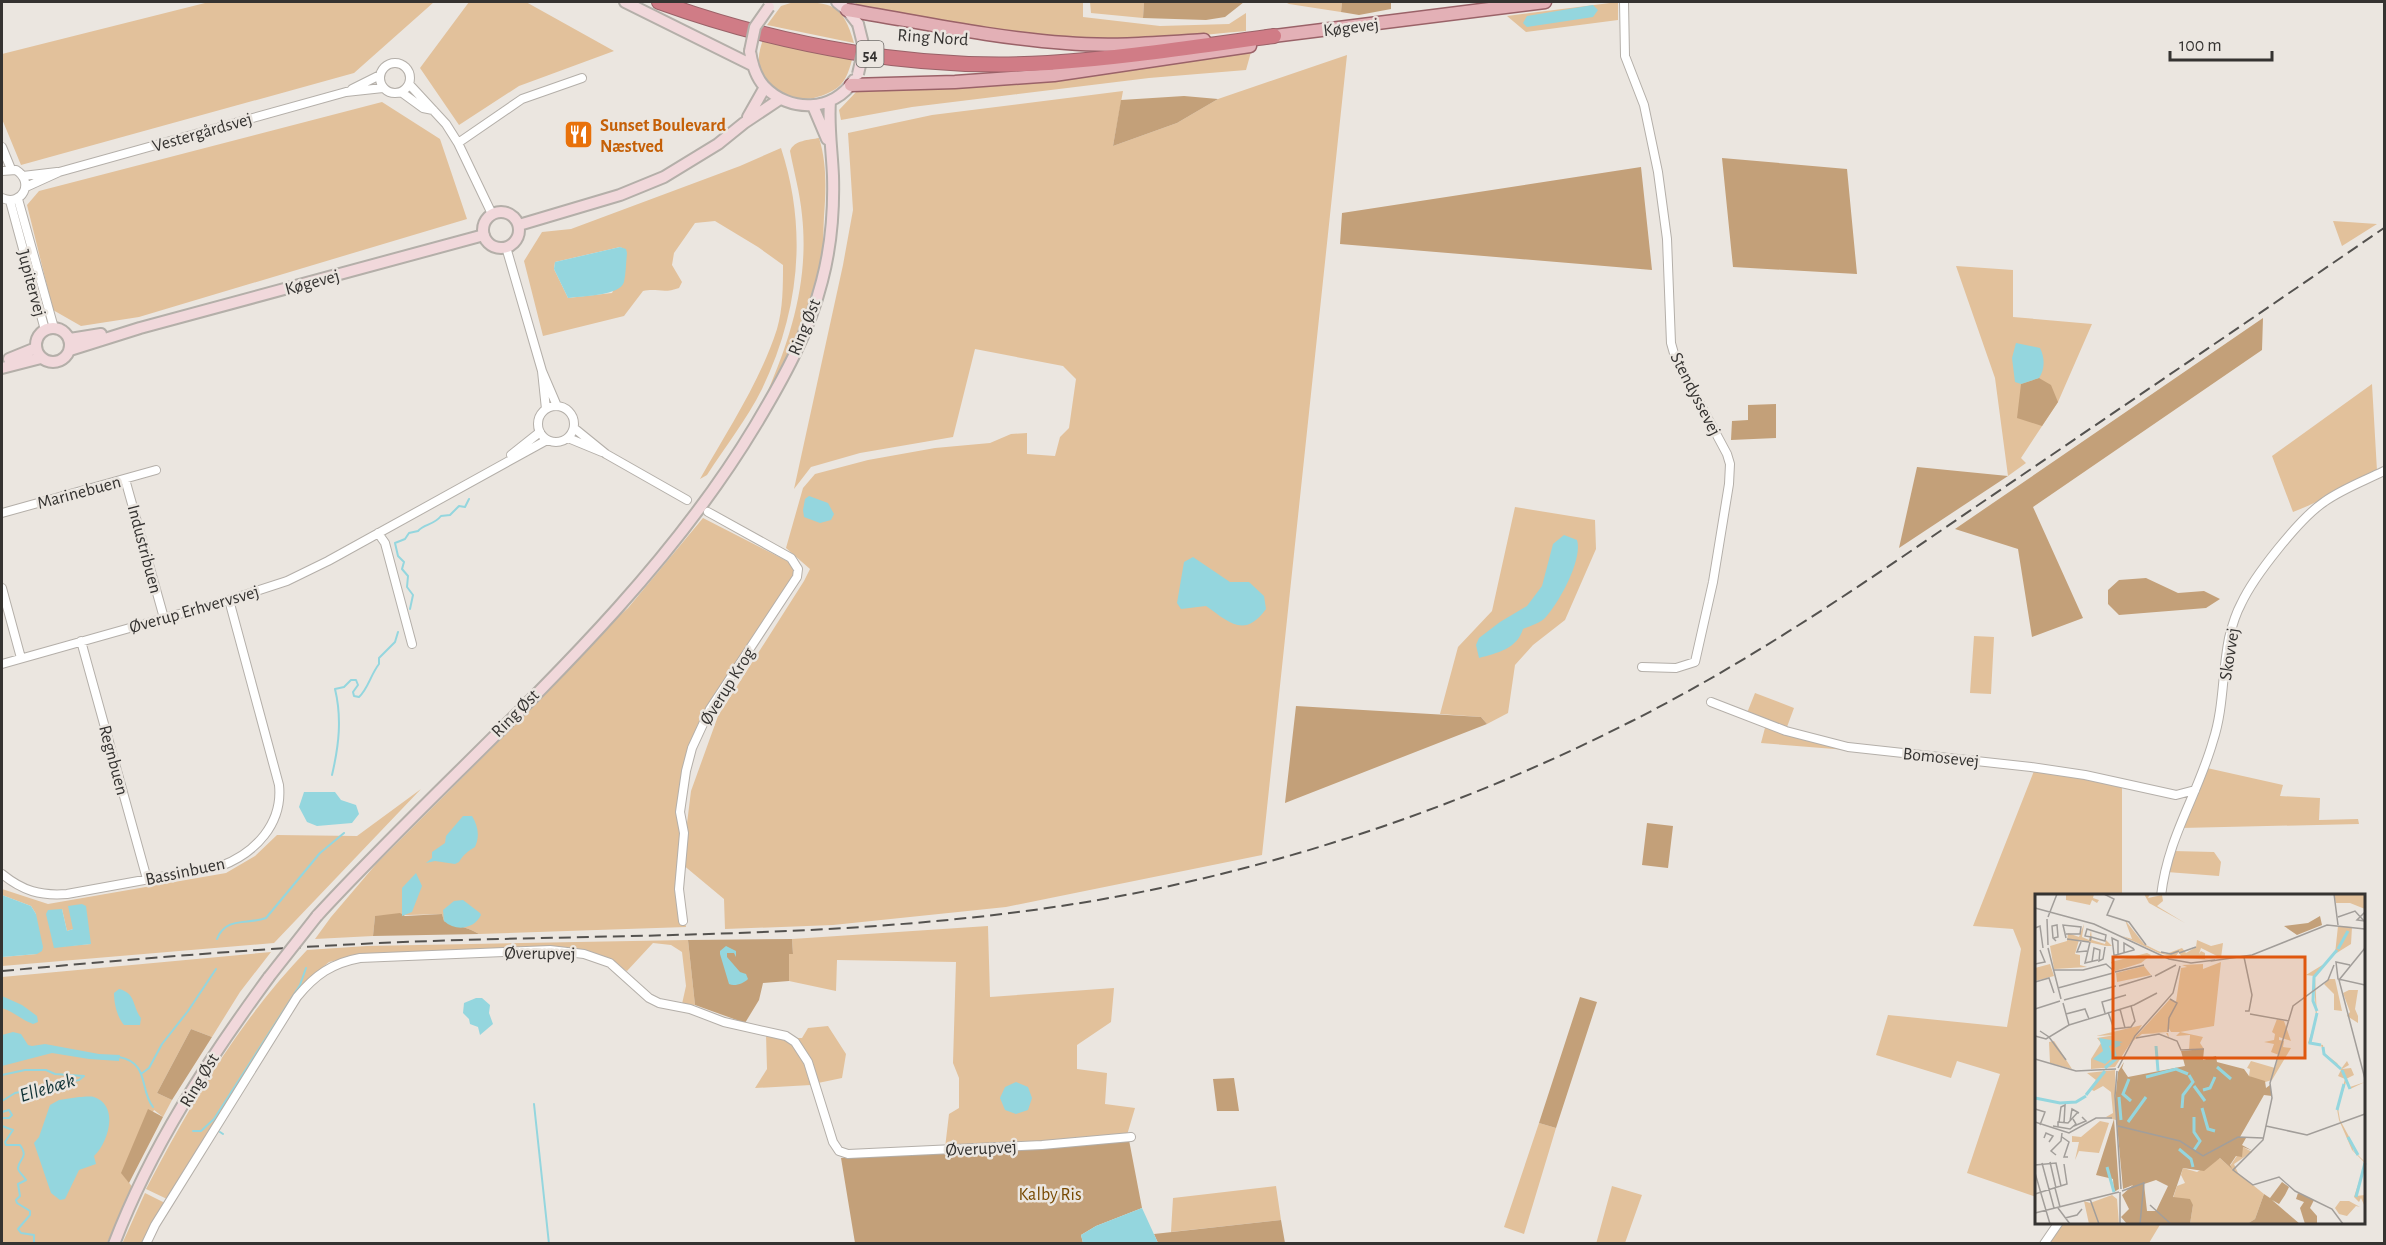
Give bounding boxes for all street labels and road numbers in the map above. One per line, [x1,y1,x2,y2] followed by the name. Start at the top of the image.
[1322,16,1380,40] street label: Køgevej
[897,27,969,49] street label: Ring Nord
[856,41,884,67] road number: 54
[150,110,254,156] street label: Vestergårdsvej
[13,248,49,319] street label: Jupitervej
[283,267,342,299] street label: Køgevej
[785,296,824,358] street label: Ring Øst
[1667,350,1724,439] street label: Stendyssevej
[35,473,123,513] street label: Marinebuen
[124,503,165,596] street label: Industribuen
[127,583,261,637] street label: Øverup Erhvervsvej
[2217,627,2243,682] street label: Skovvej
[697,645,759,728] street label: Øverup Krog
[488,686,543,741] street label: Ring Øst
[95,723,131,797] street label: Regnbuen
[1902,745,1980,771] street label: Bomosevej
[144,855,227,889] street label: Bassinbuen
[504,944,576,964] street label: Øverupvej
[177,1050,223,1111] street label: Ring Øst
[945,1138,1017,1160] street label: Øverupvej

